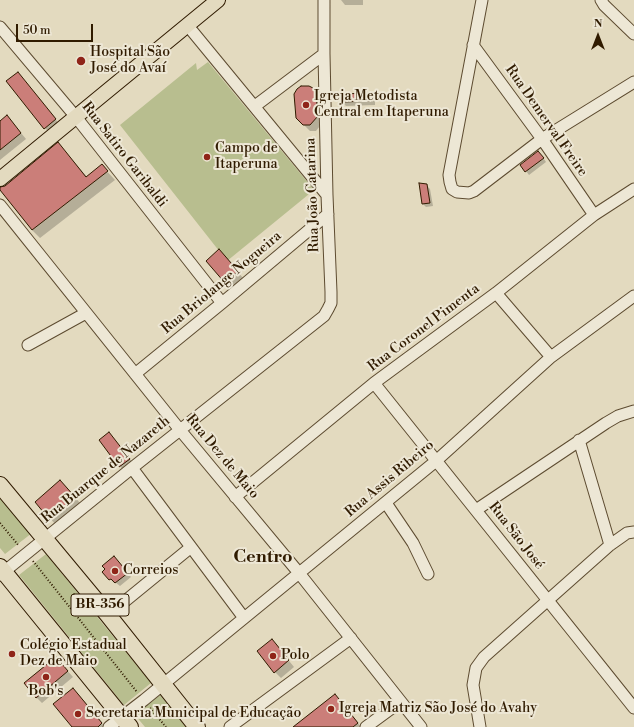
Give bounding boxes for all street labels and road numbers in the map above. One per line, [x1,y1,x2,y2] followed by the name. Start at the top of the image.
[501,62,591,180] street label: Rua Demerval Freire
[78,99,170,211] street label: Rua Satiro Garibaldi
[303,137,323,253] street label: Rua João Catarina
[159,228,285,338] street label: Rua Briolange Nogueira
[365,281,483,375] street label: Rua Coronel Pimenta
[182,411,262,503] street label: Rua Dez de Maio
[38,413,174,527] street label: Rua Buarque de Nazareth
[342,437,438,521] street label: Rua Assis Ribeiro
[485,499,547,573] street label: Rua São José
[71,594,129,616] road number: BR-356

